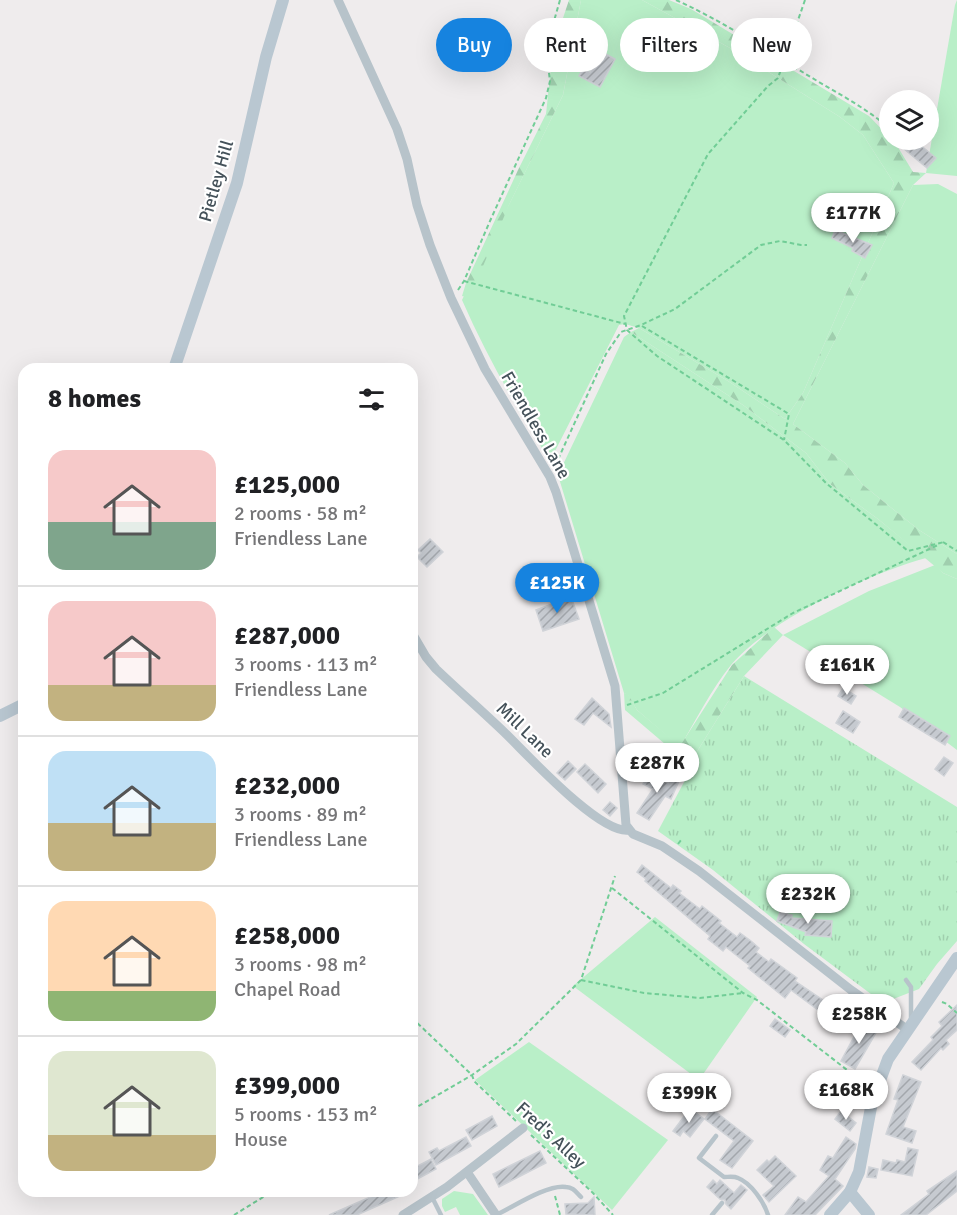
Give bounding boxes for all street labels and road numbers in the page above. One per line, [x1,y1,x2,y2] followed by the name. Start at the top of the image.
[194,138,238,224] street label: Pietley Hill
[496,367,576,483] street label: Friendless Lane
[492,697,558,763] street label: Mill Lane
[511,1097,591,1173] street label: Fred's Alley

